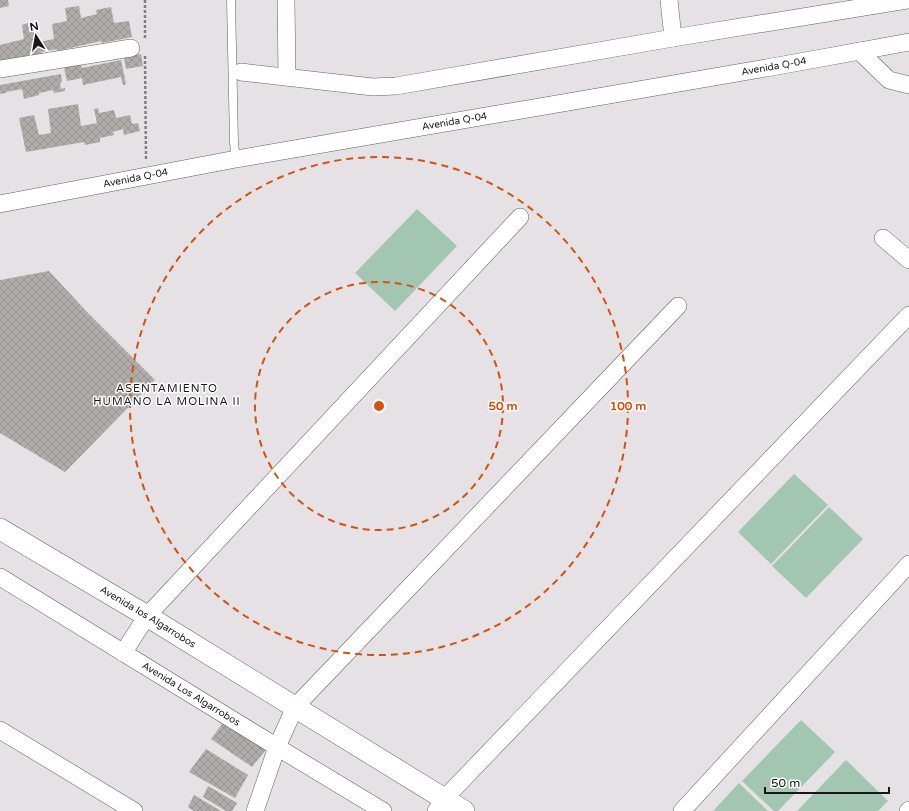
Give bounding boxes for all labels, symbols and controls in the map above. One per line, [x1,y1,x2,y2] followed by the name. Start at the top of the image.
[16,16,56,56] north arrow
[29,19,40,34] text: N
[740,55,807,78] street label: Avenida Q-04
[421,110,488,133] street label: Avenida Q-04
[102,166,169,190] street label: Avenida Q-04
[93,382,241,408] district label: ASENTAMIENTO HUMANO LA MOLINA II
[372,399,386,413] centre of rings
[488,399,518,413] text: 50 m
[610,399,646,413] text: 100 m
[98,583,198,651] street label: Avenida los Algarrobos
[140,659,242,729] street label: Avenida Los Algarrobos
[765,769,889,795] scale bar
[771,776,800,790] text: 50 m

